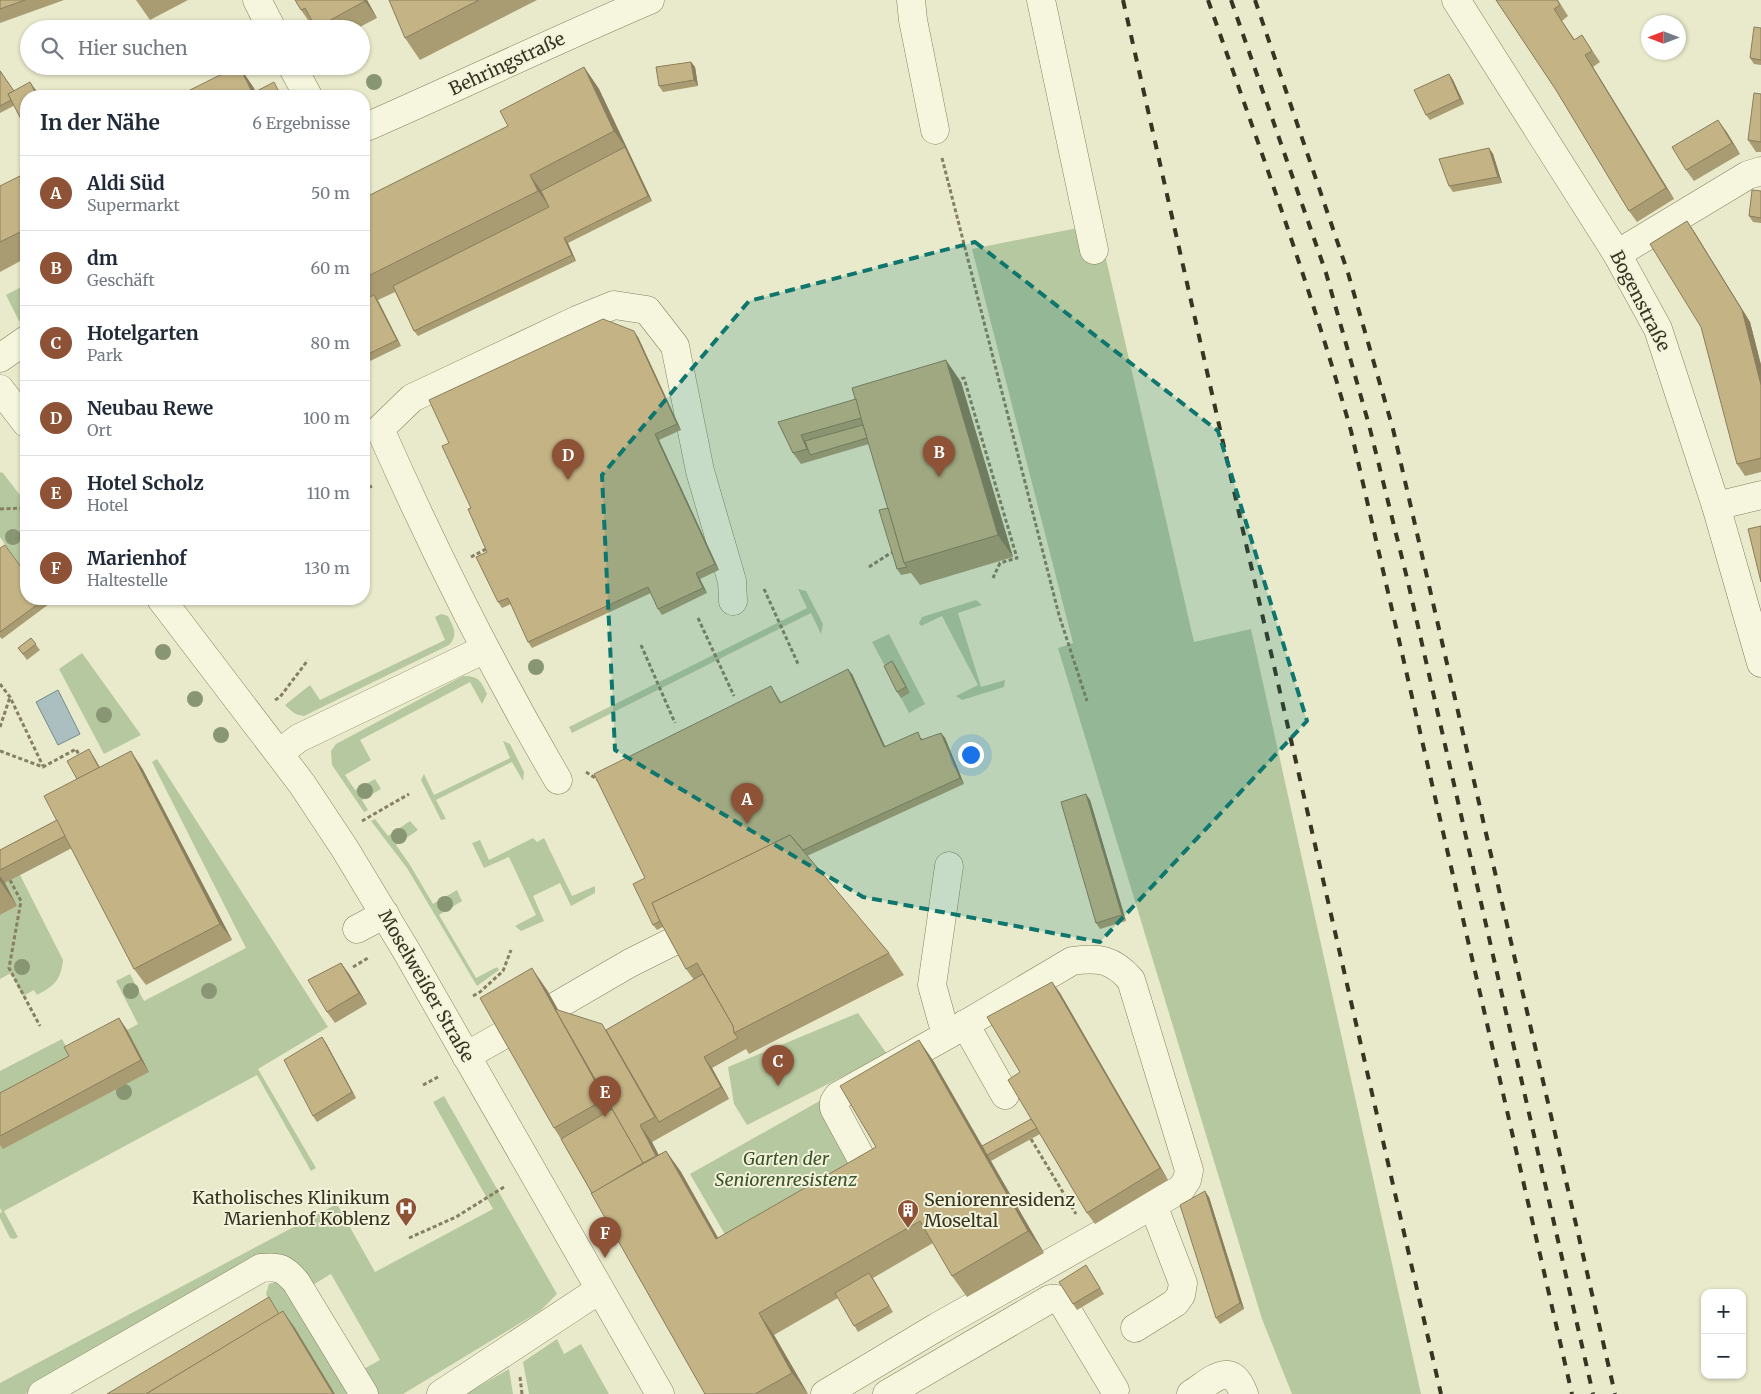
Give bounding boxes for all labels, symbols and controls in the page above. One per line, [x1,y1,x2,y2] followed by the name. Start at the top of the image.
[1641,15,1686,60] north arrow
[20,20,370,75] search box
[445,27,568,100] street label: Behringstraße
[38,34,66,62] icon: search
[78,36,188,60] text: Hier suchen
[40,109,160,136] text: In der Nähe
[252,113,350,133] text: 6 Ergebnisse
[87,171,165,195] text: Aldi Süd
[50,183,62,203] text: A
[311,183,350,203] text: 50 m
[87,195,180,215] text: Supermarkt
[87,246,118,270] text: dm
[1605,247,1676,355] street label: Bogenstraße
[50,258,62,278] text: B
[310,258,350,278] text: 60 m
[87,270,155,290] text: Geschäft
[87,321,199,345] text: Hotelgarten
[51,333,61,353] text: C
[311,333,350,353] text: 80 m
[87,345,123,365] text: Park
[87,396,213,420] text: Neubau Rewe
[50,408,62,428] text: D
[303,408,350,428] text: 100 m
[87,420,112,440] text: Ort
[923,436,955,477] pin: B
[552,439,584,480] pin: D
[87,471,204,495] text: Hotel Scholz
[51,483,61,503] text: E
[307,483,350,503] text: 110 m
[87,495,128,515] text: Hotel
[87,546,187,570] text: Marienhof
[51,558,61,578] text: F
[304,558,350,578] text: 130 m
[87,570,168,590] text: Haltestelle
[958,742,984,768] your location
[731,783,763,824] pin: A
[373,905,479,1066] street label: Moselweißer Straße
[762,1045,794,1086] pin: C
[589,1076,621,1117] pin: E
[715,1147,858,1191] park label: Garten der Seniorenresistenz
[192,1186,390,1230] place label: Katholisches Klinikum Marienhof Koblenz
[924,1188,1075,1232] place label: Seniorenresidenz Moseltal
[394,1196,418,1227] hospital icon: Katholisches Klinikum Marienhof Koblenz
[896,1198,920,1229] building icon: Seniorenresidenz Moseltal
[589,1217,621,1258] pin: F
[1701,1289,1746,1379] map controls
[1701,1289,1746,1334] button: +
[1701,1334,1746,1379] button: −

